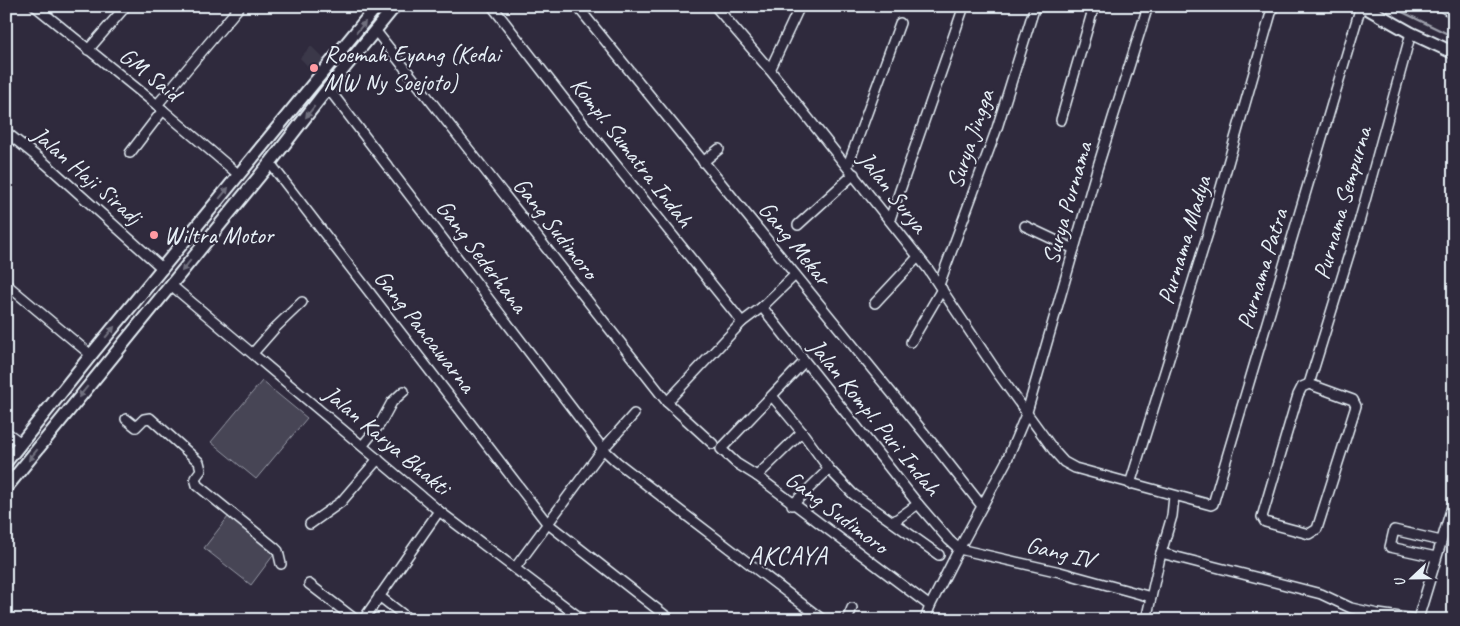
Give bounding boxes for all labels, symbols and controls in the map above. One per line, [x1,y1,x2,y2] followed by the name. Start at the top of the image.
[355,21,366,34] one-way arrow
[324,39,503,97] place label: Roemah Eyang (Kedai MW Ny Soejoto)
[113,40,189,110] street label: GM Said
[308,62,320,74] marker: Roemah Eyang (Kedai MW Ny Soejoto)
[564,71,701,234] street label: Kompl. Sumatra Indah
[939,84,1001,192] street label: Surya Jingga
[304,105,315,118] one-way arrow
[25,119,150,233] street label: Jalan Haji Siradj
[1306,121,1379,283] street label: Purnama Sempurna
[1035,137,1099,268] street label: Surya Purnama
[851,144,935,240] street label: Jalan Surya
[507,171,607,287] street label: Gang Sudimoro
[1150,171,1218,308] street label: Purnama Madya
[219,187,230,200] one-way arrow
[430,193,535,320] street label: Gang Sederhana
[752,195,839,293] street label: Gang Mekar
[1229,204,1295,333] street label: Purnama Patra
[164,220,276,250] place label: Wiltra Motor
[148,229,160,241] marker: Wiltra Motor
[181,260,192,273] one-way arrow
[368,263,483,400] street label: Gang Pancawarna
[104,326,115,338] one-way arrow
[802,332,949,503] street label: Jalan Kompl. Puri Indah
[317,378,459,504] street label: Jalan Karya Bhakti
[78,385,89,398] one-way arrow
[28,448,38,462] one-way arrow
[780,464,896,562] street label: Gang Sudimoro
[1023,529,1102,576] street label: Gang IV
[748,539,829,572] district label: AKCAYA
[1388,554,1438,604] north arrow
[1390,573,1410,589] text: U

